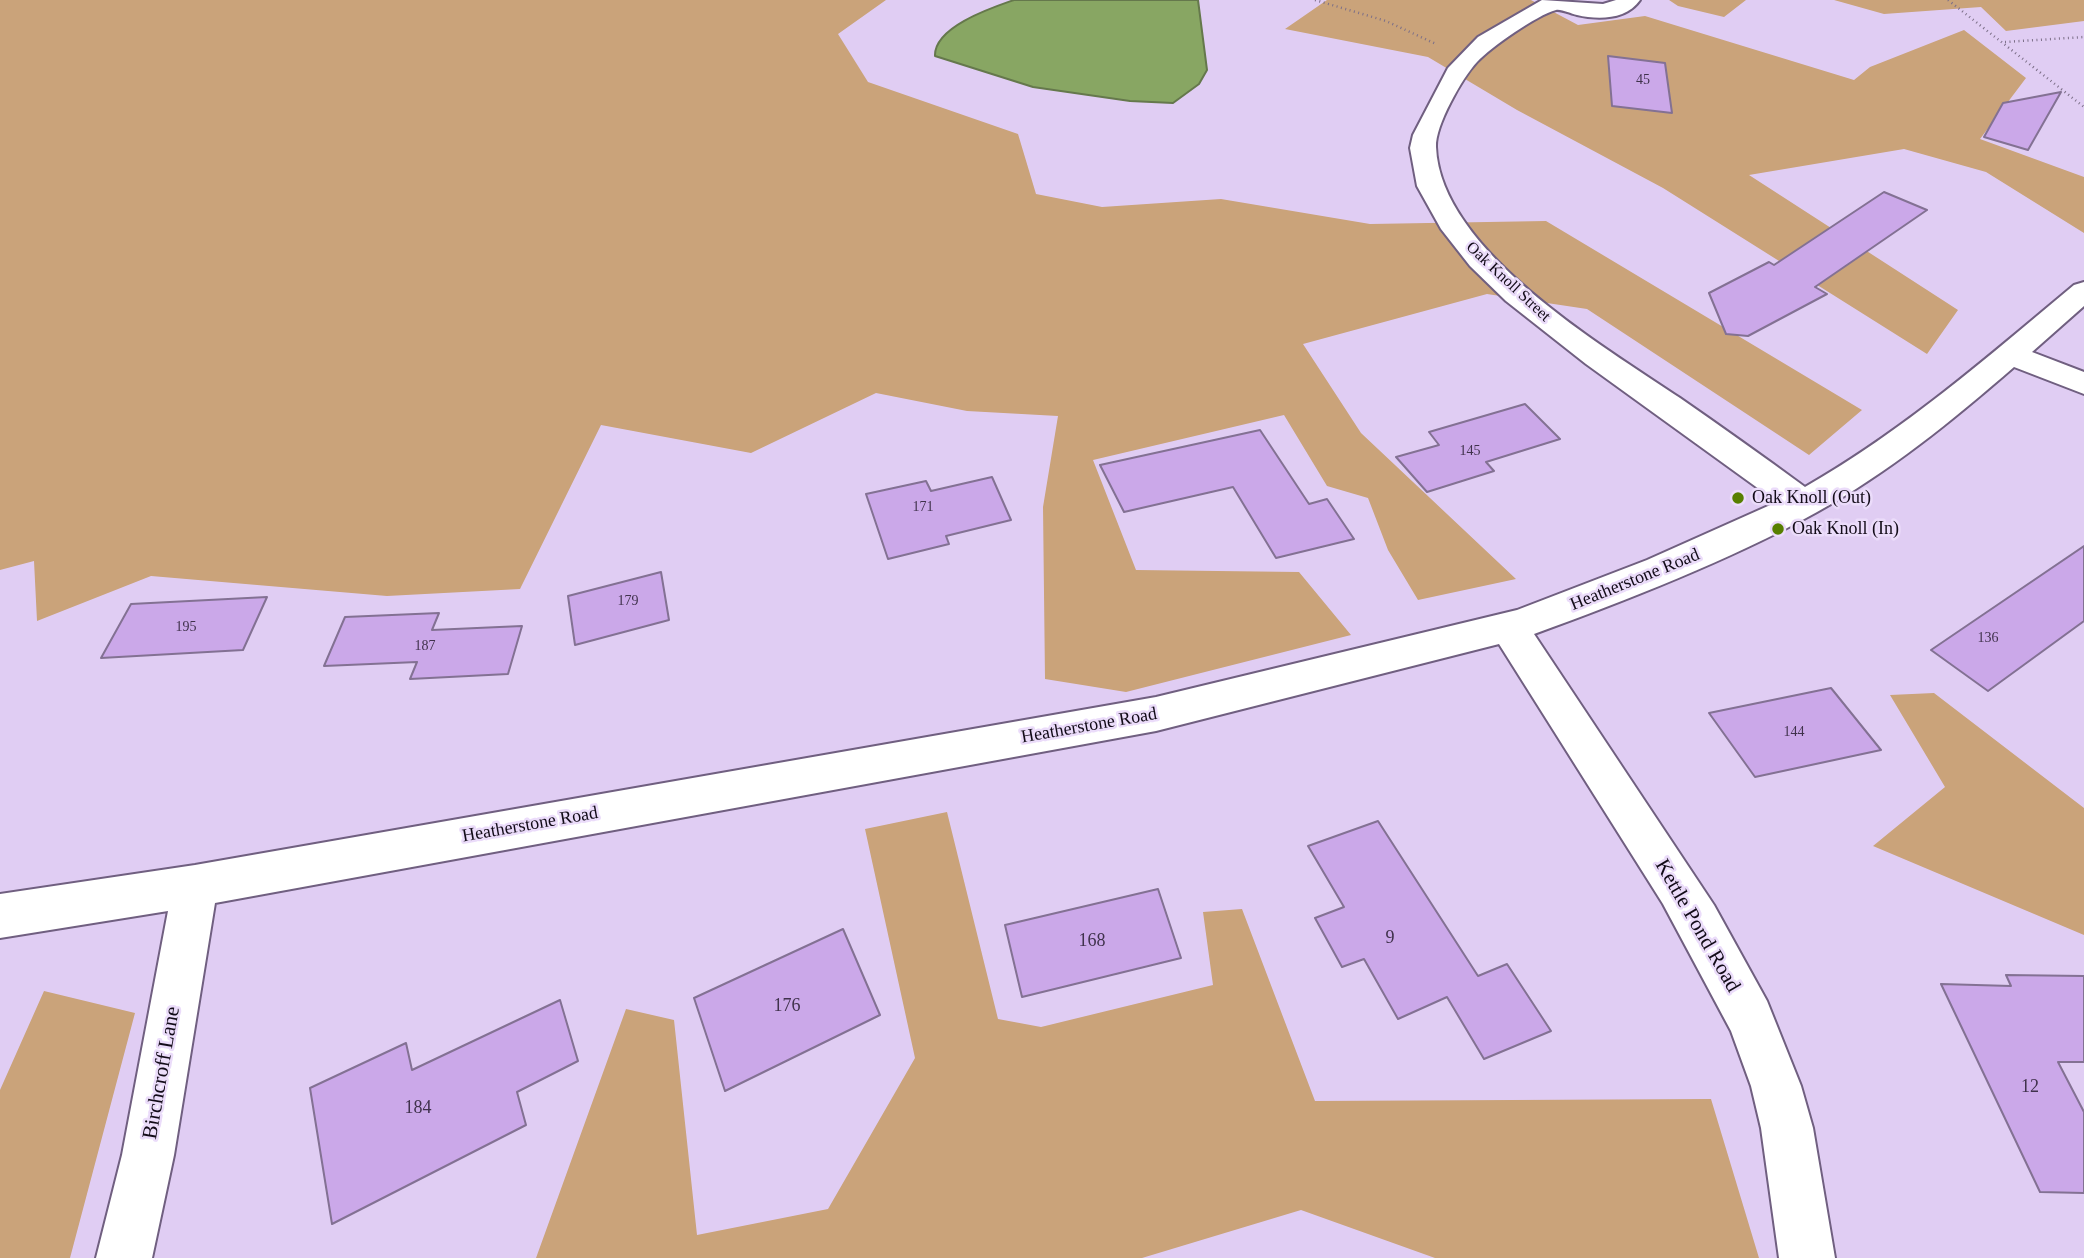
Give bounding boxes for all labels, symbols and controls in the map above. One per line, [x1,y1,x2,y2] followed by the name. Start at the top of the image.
[1636,72,1650,88] house number: 45
[1462,238,1554,326] street label: Oak Knoll Street
[1460,443,1480,459] house number: 145
[1752,487,1871,509] place label: Oak Knoll (Out)
[1730,490,1746,506] marker: Oak Knoll (Out)
[912,499,934,515] house number: 171
[1792,518,1899,540] place label: Oak Knoll (In)
[1770,521,1786,537] marker: Oak Knoll (In)
[1567,544,1703,616] street label: Heatherstone Road
[618,593,638,609] house number: 179
[176,619,196,635] house number: 195
[1978,630,1998,646] house number: 136
[414,638,436,654] house number: 187
[1019,703,1159,749] street label: Heatherstone Road
[1784,724,1804,740] house number: 144
[460,802,600,848] street label: Heatherstone Road
[1649,855,1745,997] street label: Kettle Pond Road
[1386,927,1394,949] house number: 9
[1078,930,1106,952] house number: 168
[774,995,800,1017] house number: 176
[138,1005,186,1141] street label: Birchcroff Lane
[2021,1076,2039,1098] house number: 12
[404,1097,432,1119] house number: 184

